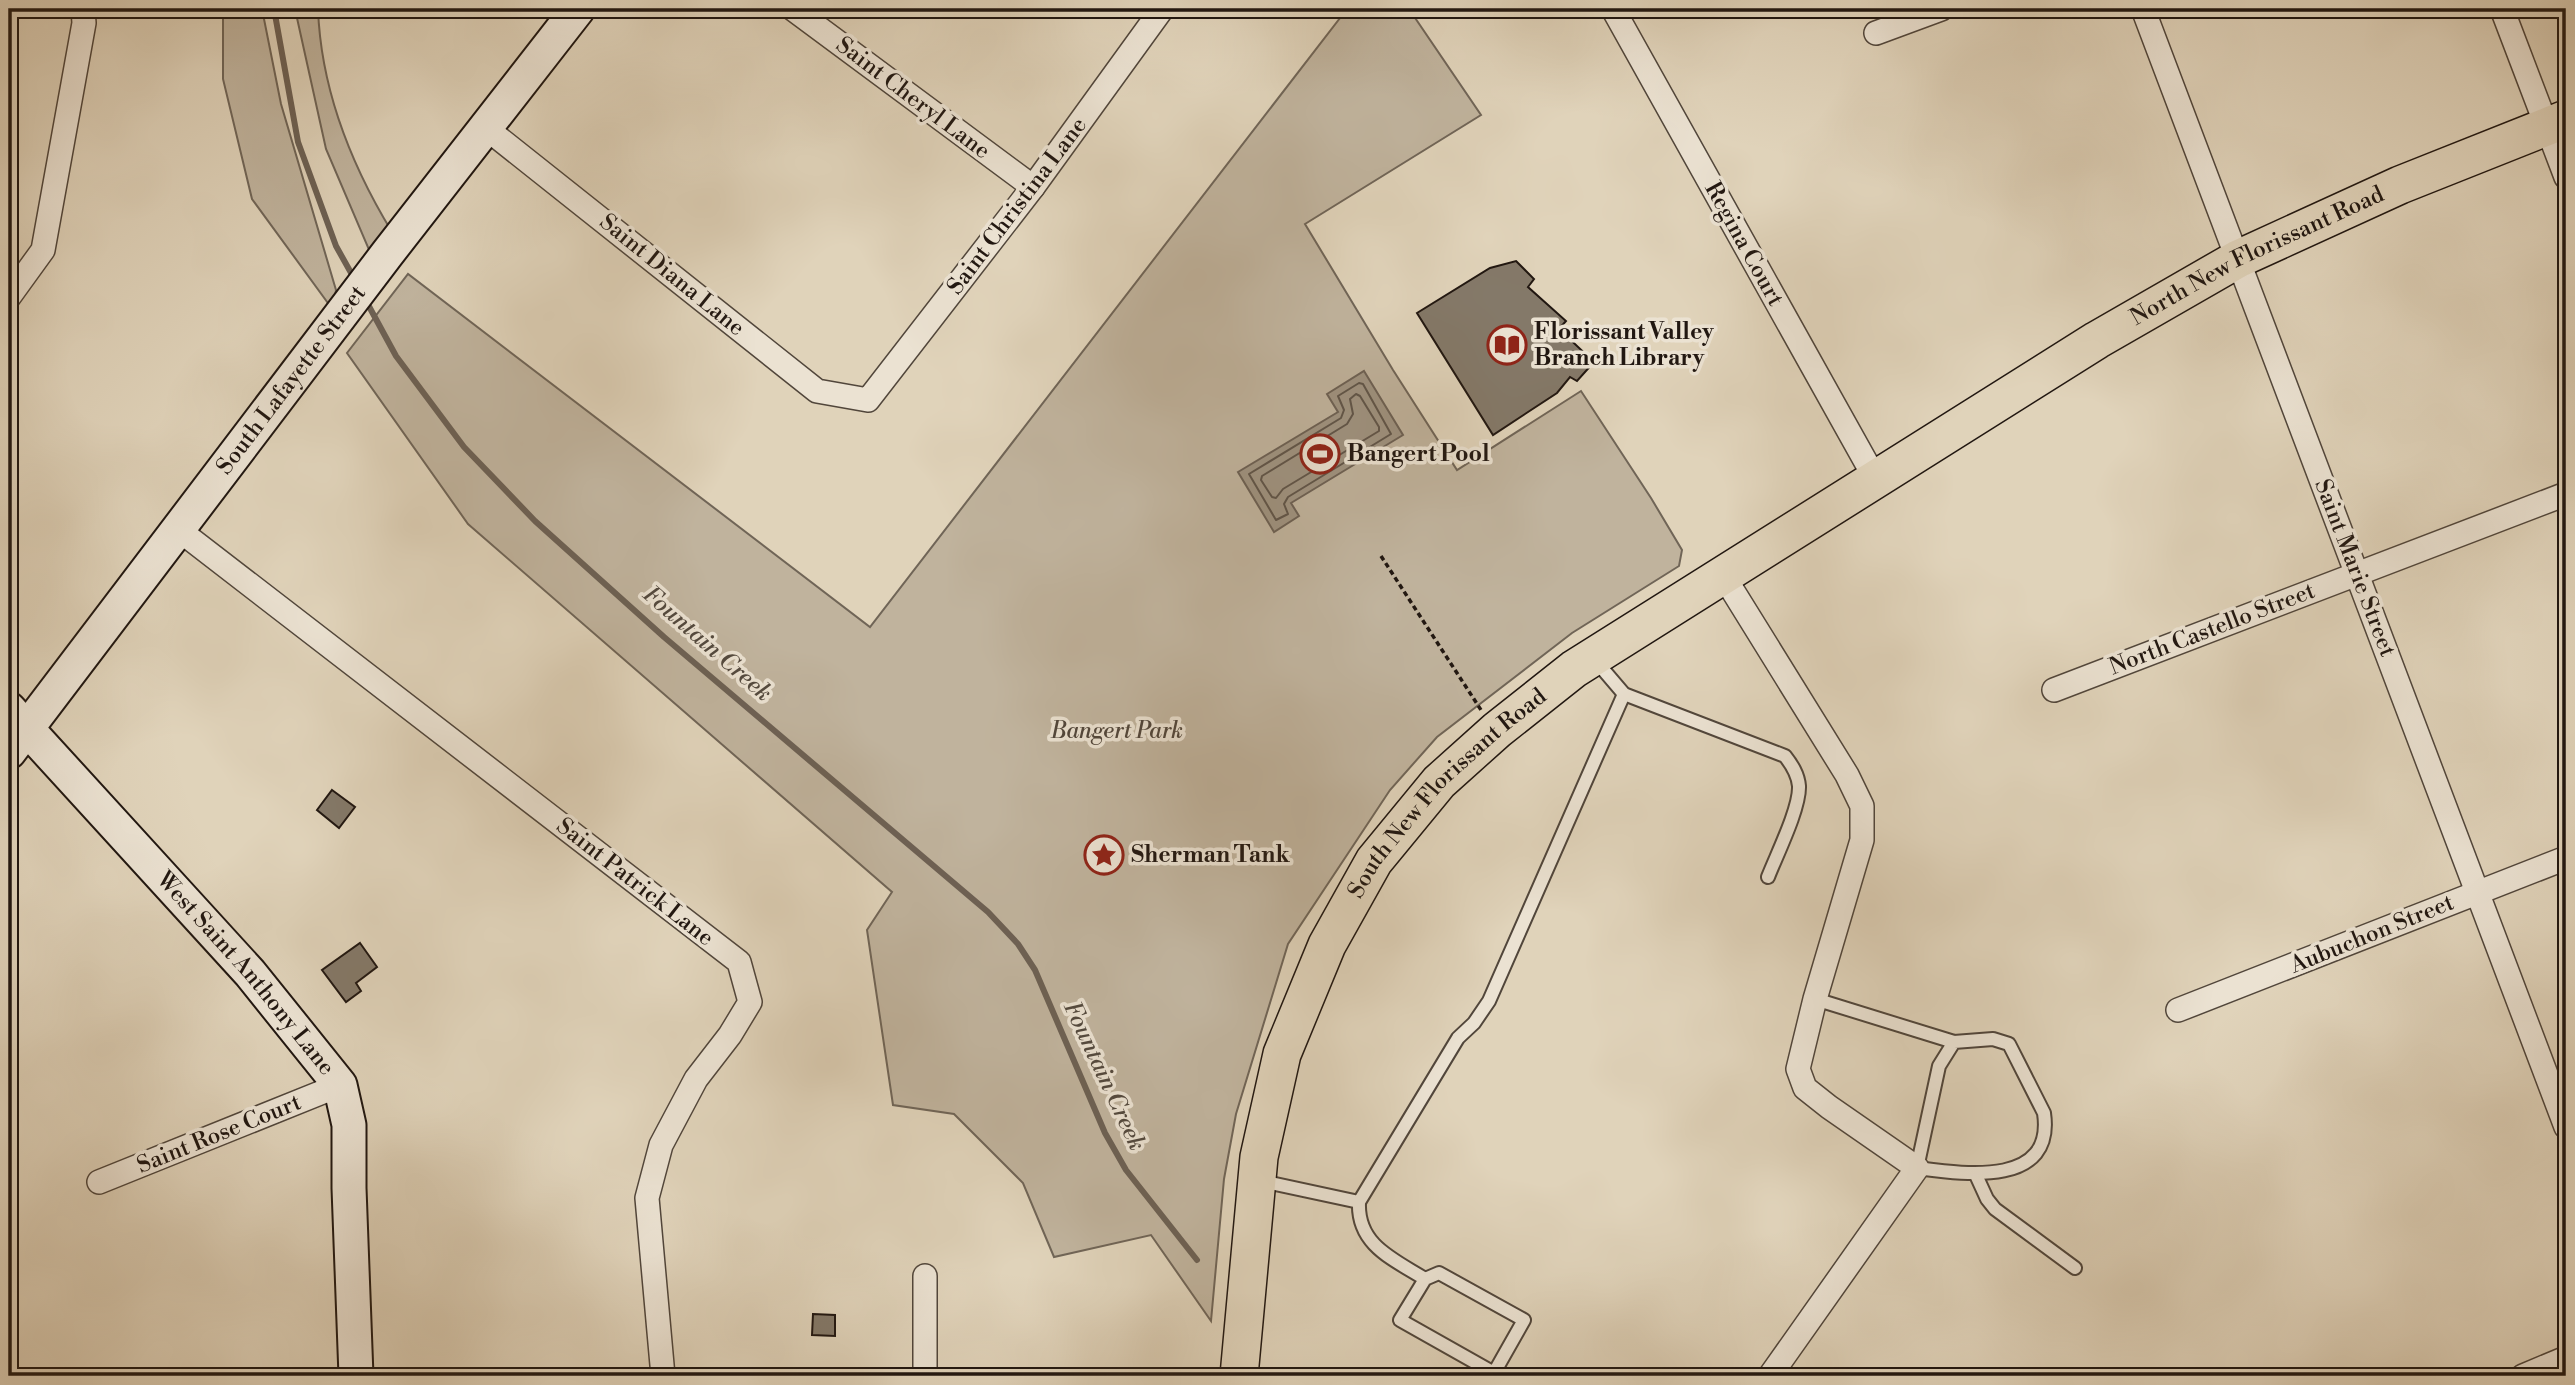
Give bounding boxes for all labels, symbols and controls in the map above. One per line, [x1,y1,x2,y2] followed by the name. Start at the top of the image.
[830,31,996,165] street label: Saint Cheryl Lane
[941,112,1093,300] street label: Saint Christina Lane
[1698,177,1790,311] street label: Regina Court
[2125,180,2388,332] street label: North New Florissant Road
[594,208,750,342] street label: Saint Diana Lane
[211,280,372,480] street label: South Lafayette Street
[1534,318,1714,372] place label: Florissant Valley Branch Library
[1486,324,1528,366] library icon: Florissant Valley Branch Library
[1299,433,1341,475] sports icon: Bangert Pool
[1347,440,1490,468] place label: Bangert Pool
[2308,475,2402,661] street label: Saint Marie Street
[2105,577,2319,681] street label: North Castello Street
[636,580,778,708] water label: Fountain Creek
[1342,682,1552,903] street label: South New Florissant Road
[1050,717,1183,745] park label: Bangert Park
[551,812,719,952] street label: Saint Patrick Lane
[1083,834,1125,876] place icon: Sherman Tank
[1131,841,1290,869] place label: Sherman Tank
[150,865,341,1081] street label: West Saint Anthony Lane
[2285,888,2458,980] street label: Aubuchon Street
[1056,996,1152,1156] water label: Fountain Creek
[133,1088,305,1180] street label: Saint Rose Court

